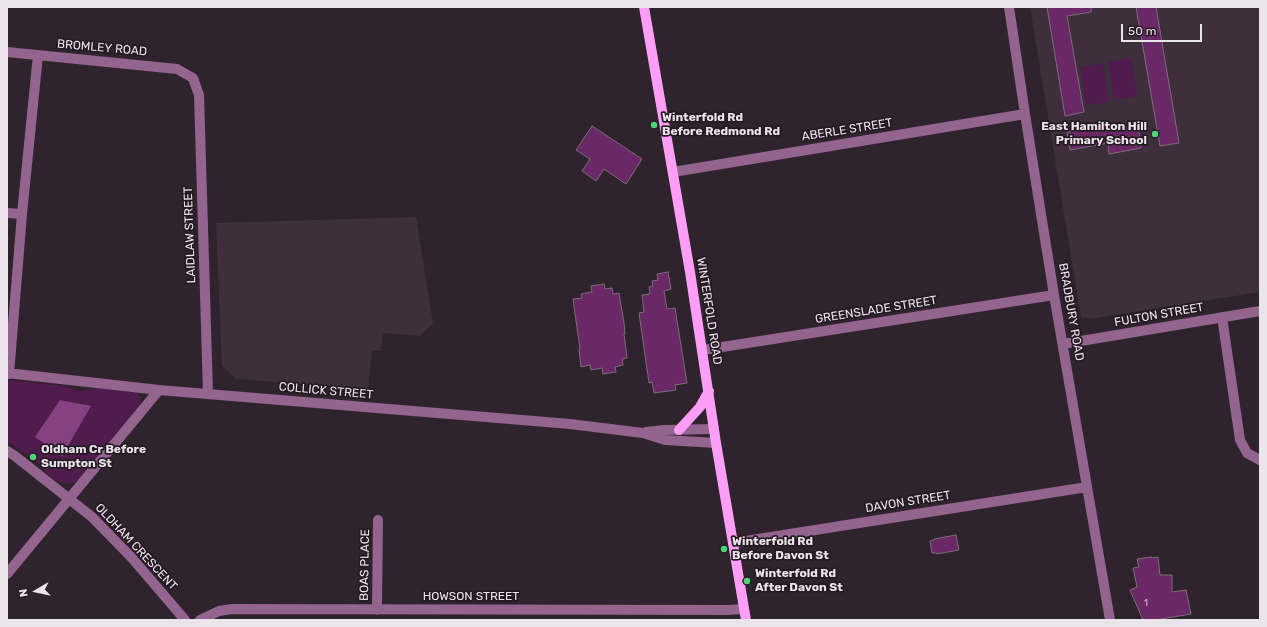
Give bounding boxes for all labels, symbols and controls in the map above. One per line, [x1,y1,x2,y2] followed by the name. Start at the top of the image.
[1123,16,1204,42] scale bar
[1128,24,1156,38] text: 50 m
[56,37,148,59] street label: BROMLEY ROAD
[662,111,780,139] place label: Winterfold Rd Before Redmond Rd
[801,116,893,144] street label: ABERLE STREET
[649,120,659,130] marker: Winterfold Rd Before Redmond Rd
[1041,120,1147,148] place label: East Hamilton Hill Primary School
[1150,129,1160,139] marker: East Hamilton Hill Primary School
[181,186,199,284] street label: LAIDLAW STREET
[693,256,725,366] street label: WINTERFOLD ROAD
[1055,262,1087,362] street label: BRADBURY ROAD
[814,293,938,327] street label: GREENSLADE STREET
[1113,300,1205,330] street label: FULTON STREET
[278,380,374,402] street label: COLLICK STREET
[41,443,146,471] place label: Oldham Cr Before Sumpton St
[28,452,38,462] marker: Oldham Cr Before Sumpton St
[864,488,952,516] street label: DAVON STREET
[92,501,180,593] street label: OLDHAM CRESCENT
[357,529,373,601] street label: BOAS PLACE
[732,535,829,563] place label: Winterfold Rd Before Davon St
[719,544,729,554] marker: Winterfold Rd Before Davon St
[755,567,843,595] place label: Winterfold Rd After Davon St
[16,571,56,611] north arrow
[742,576,752,586] marker: Winterfold Rd After Davon St
[17,588,31,598] text: N
[423,590,519,604] street label: HOWSON STREET
[1144,597,1148,609] house number: 1

